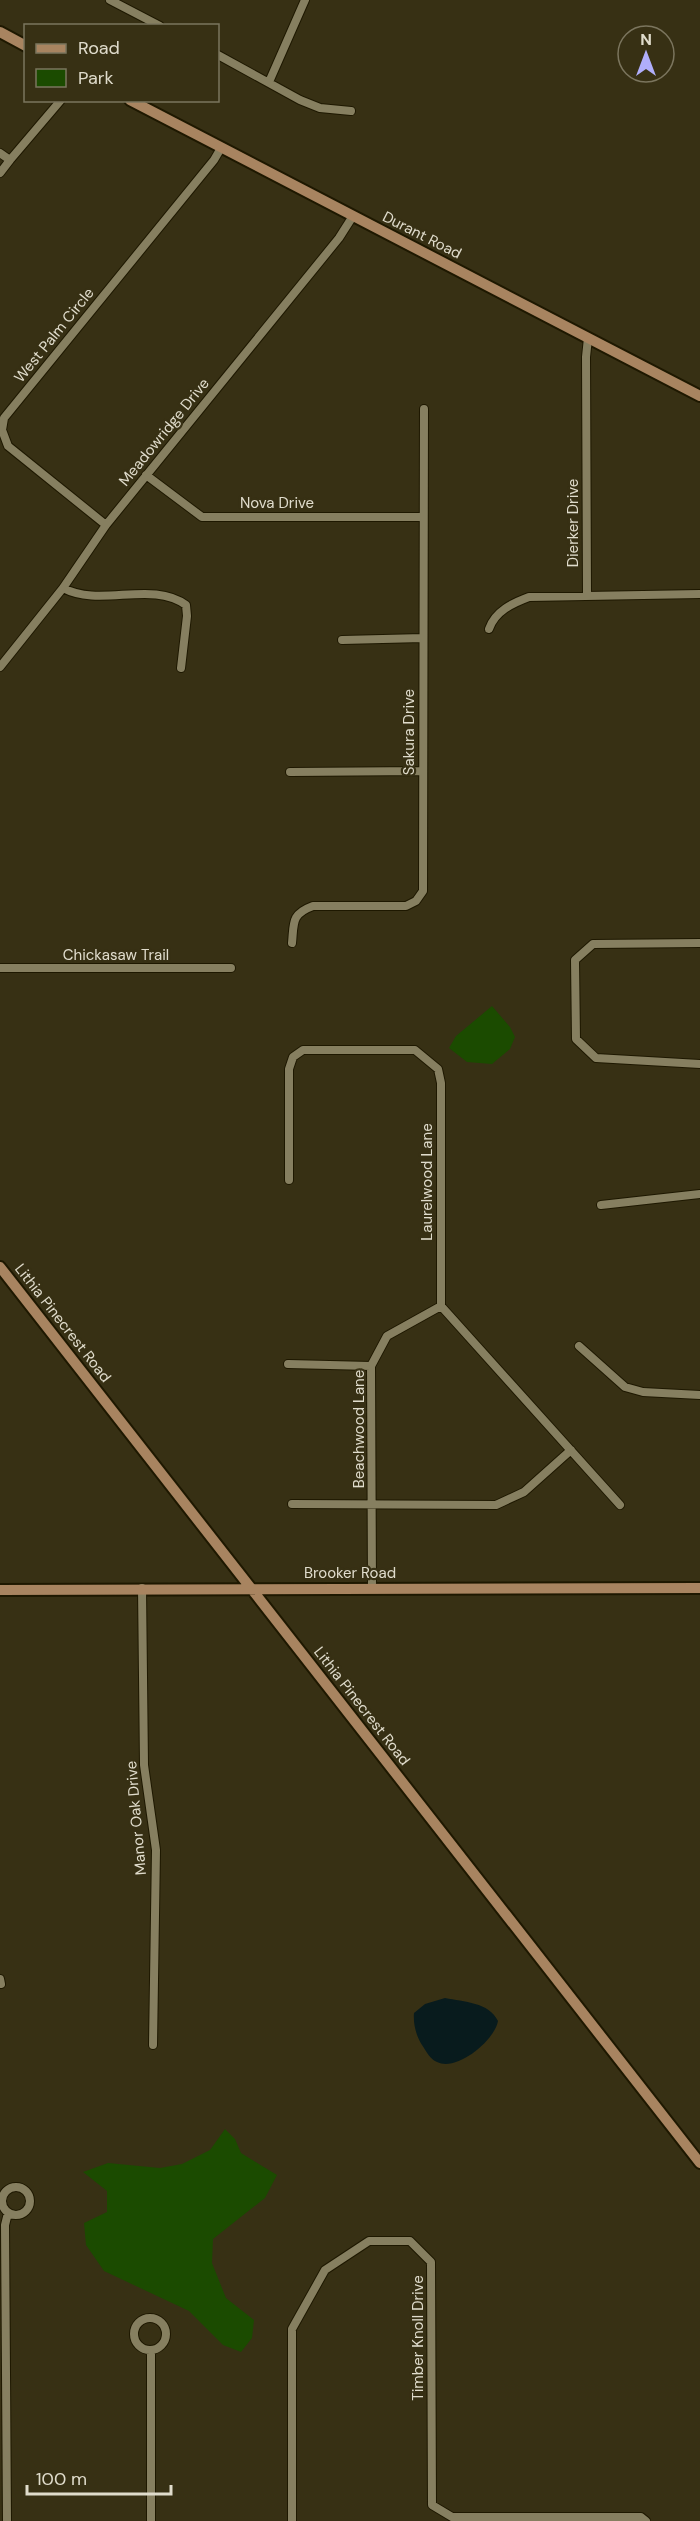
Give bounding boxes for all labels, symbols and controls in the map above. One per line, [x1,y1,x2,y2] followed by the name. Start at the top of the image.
[24,24,219,102] legend
[616,24,676,84] north arrow
[640,29,652,50] text: N
[78,36,120,60] text: Road
[78,66,114,90] text: Park
[379,207,465,263] street label: Durant Road
[10,283,98,387] street label: West Palm Circle
[114,374,214,490] street label: Meadowridge Drive
[563,479,583,567] street label: Dierker Drive
[240,493,314,513] street label: Nova Drive
[399,689,419,775] street label: Sakura Drive
[63,945,169,965] street label: Chickasaw Trail
[417,1123,437,1241] street label: Laurelwood Lane
[10,1259,116,1387] street label: Lithia Pinecrest Road
[349,1370,369,1488] street label: Beachwood Lane
[304,1563,396,1583] street label: Brooker Road
[309,1642,415,1770] street label: Lithia Pinecrest Road
[121,1760,151,1876] street label: Manor Oak Drive
[408,2275,428,2401] street label: Timber Knoll Drive
[27,2458,171,2496] scale bar
[36,2467,87,2491] text: 100 m

